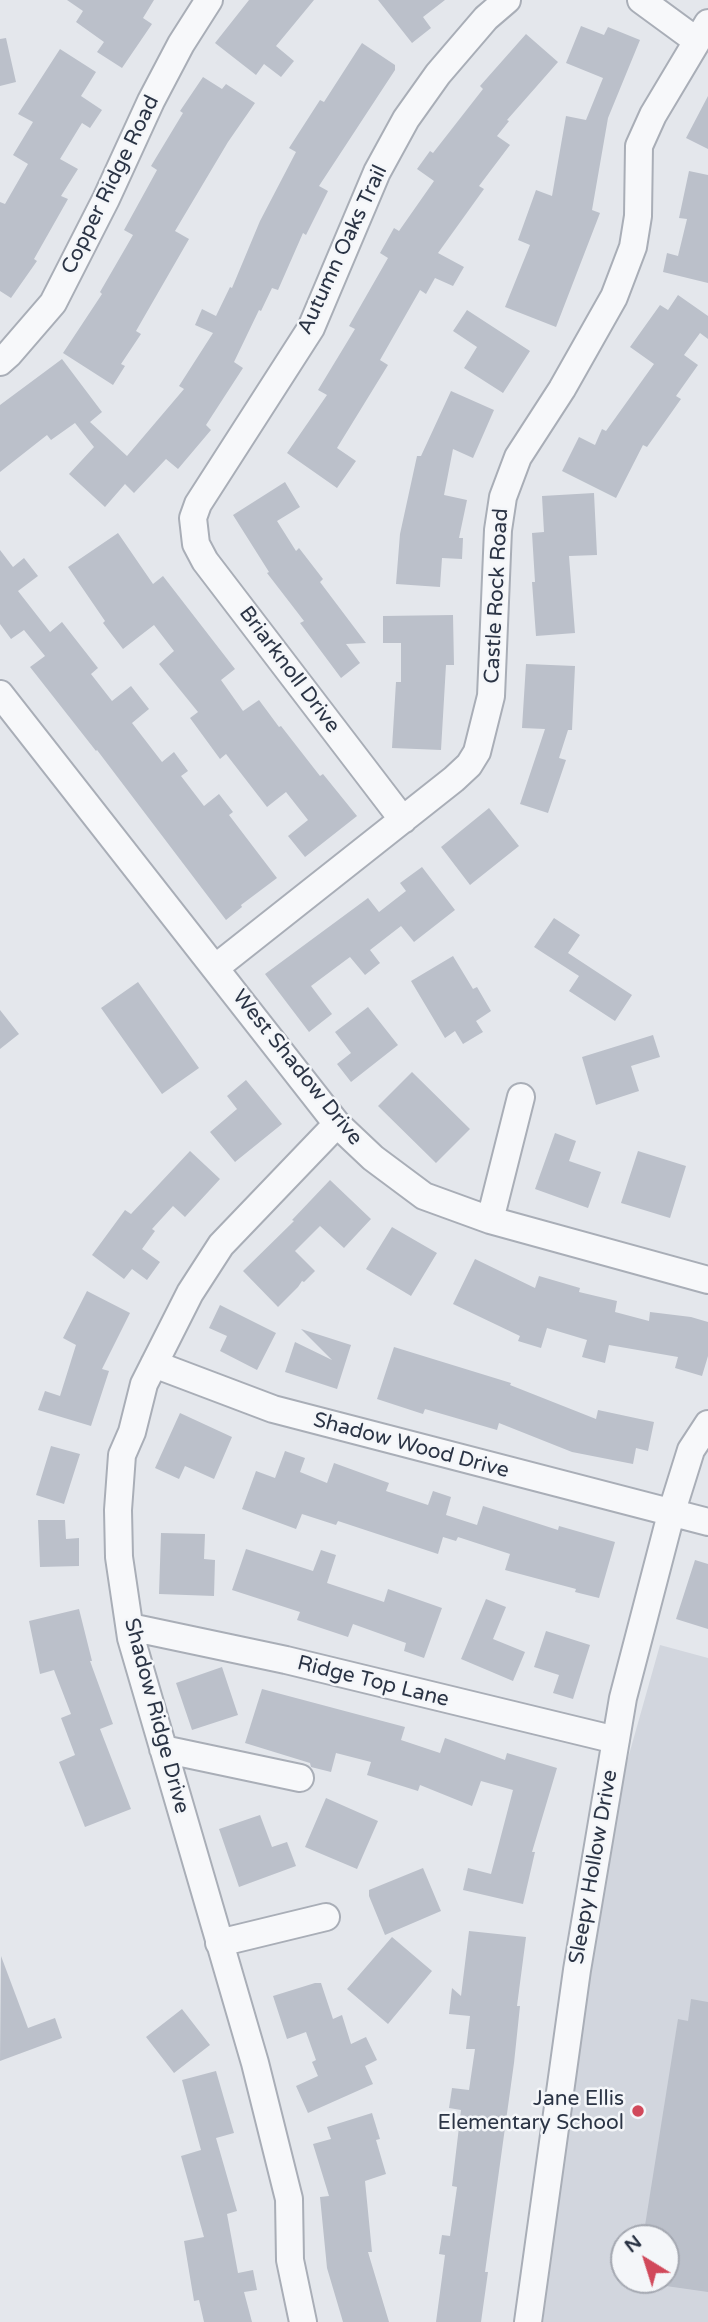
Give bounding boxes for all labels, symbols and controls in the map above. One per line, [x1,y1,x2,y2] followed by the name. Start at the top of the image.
[57,92,165,278] street label: Copper Ridge Road
[293,161,393,339] street label: Autumn Oaks Trail
[480,508,514,684] street label: Castle Rock Road
[233,602,345,738] street label: Briarknoll Drive
[227,985,367,1151] street label: West Shadow Drive
[310,1408,512,1484] street label: Shadow Wood Drive
[118,1616,194,1816] street label: Shadow Ridge Drive
[294,1651,452,1713] street label: Ridge Top Lane
[565,1768,623,1966] street label: Sleepy Hollow Drive
[437,2086,624,2136] place label: Jane Ellis Elementary School
[630,2103,646,2119] marker: Jane Ellis Elementary School
[610,2224,680,2294] north arrow
[621,2231,646,2257] text: N

